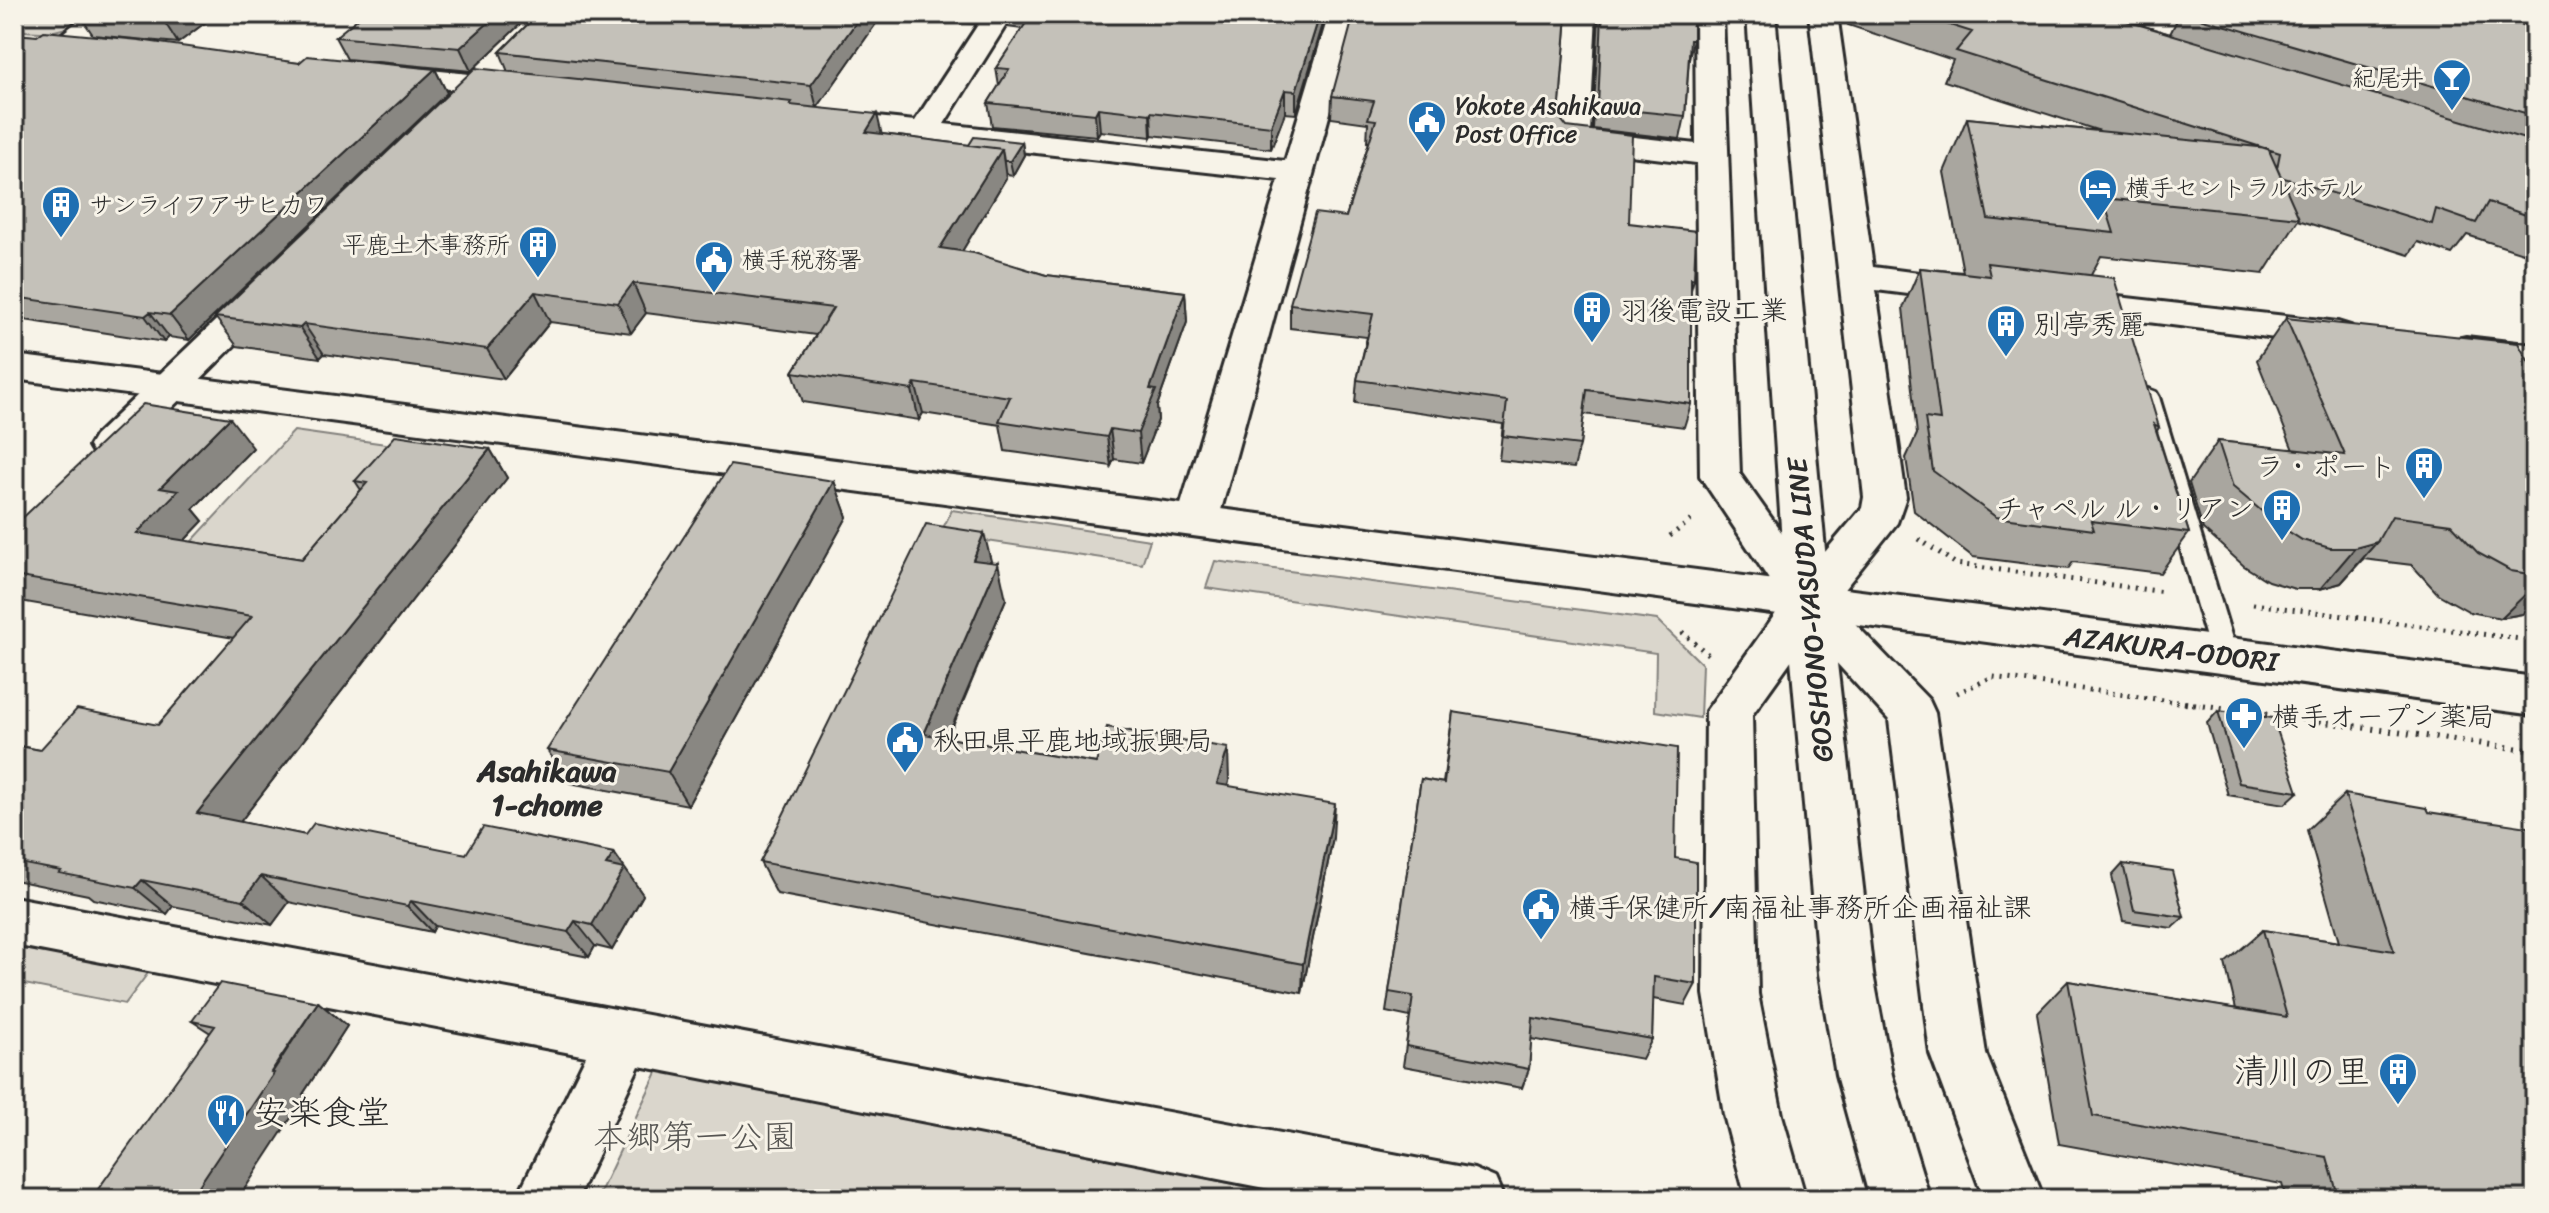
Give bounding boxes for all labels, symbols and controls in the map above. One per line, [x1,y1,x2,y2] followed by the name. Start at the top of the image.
[2352,57,2424,99] place label: 紀尾井
[2431,57,2473,112] bar icon: 紀尾井
[1455,85,1641,155] place label: Yokote Asahikawa Post Office
[1406,99,1448,154] public building icon: Yokote Asahikawa Post Office
[2077,167,2119,222] hotel icon: 横手セントラルホテル
[2126,167,2364,209] place label: 横手セントラルホテル
[40,184,82,239] building icon: サンライフアサヒカワ
[89,184,328,226] place label: サンライフアサヒカワ
[342,224,510,266] place label: 平鹿土木事務所
[517,224,559,279] building icon: 平鹿土木事務所
[693,239,735,294] public building icon: 横手税務署
[742,239,862,281] place label: 横手税務署
[1620,286,1788,335] place label: 羽後電設工業
[1571,289,1613,344] building icon: 羽後電設工業
[2034,300,2146,349] place label: 別亭秀麗
[1985,303,2027,358] building icon: 別亭秀麗
[2256,442,2396,491] place label: ラ・ポート
[2403,445,2445,500] building icon: ラ・ポート
[1772,454,1848,764] street label: GOSHONO-YASUDA LINE
[1995,484,2254,533] place label: チャペル ル・リアン
[2261,487,2303,542] building icon: チャペル ル・リアン
[2060,611,2283,687] street label: AZAKURA-ODORI
[2272,692,2495,741] place label: 横手オープン薬局
[2223,695,2265,750] pharmacy icon: 横手オープン薬局
[933,716,1213,765] place label: 秋田県平鹿地域振興局
[884,719,926,774] public building icon: 秋田県平鹿地域振興局
[475,744,617,832] district label: Asahikawa 1-chome
[1569,883,2031,932] place label: 横手保健所/南福祉事務所企画福祉課
[1520,886,1562,941] public building icon: 横手保健所/南福祉事務所企画福祉課
[2234,1042,2370,1102] place label: 清川の里
[2377,1051,2419,1106] building icon: 清川の里
[254,1083,390,1143] place label: 安楽食堂
[205,1092,247,1147] restaurant icon: 安楽食堂
[593,1107,797,1167] park label: 本郷第一公園

